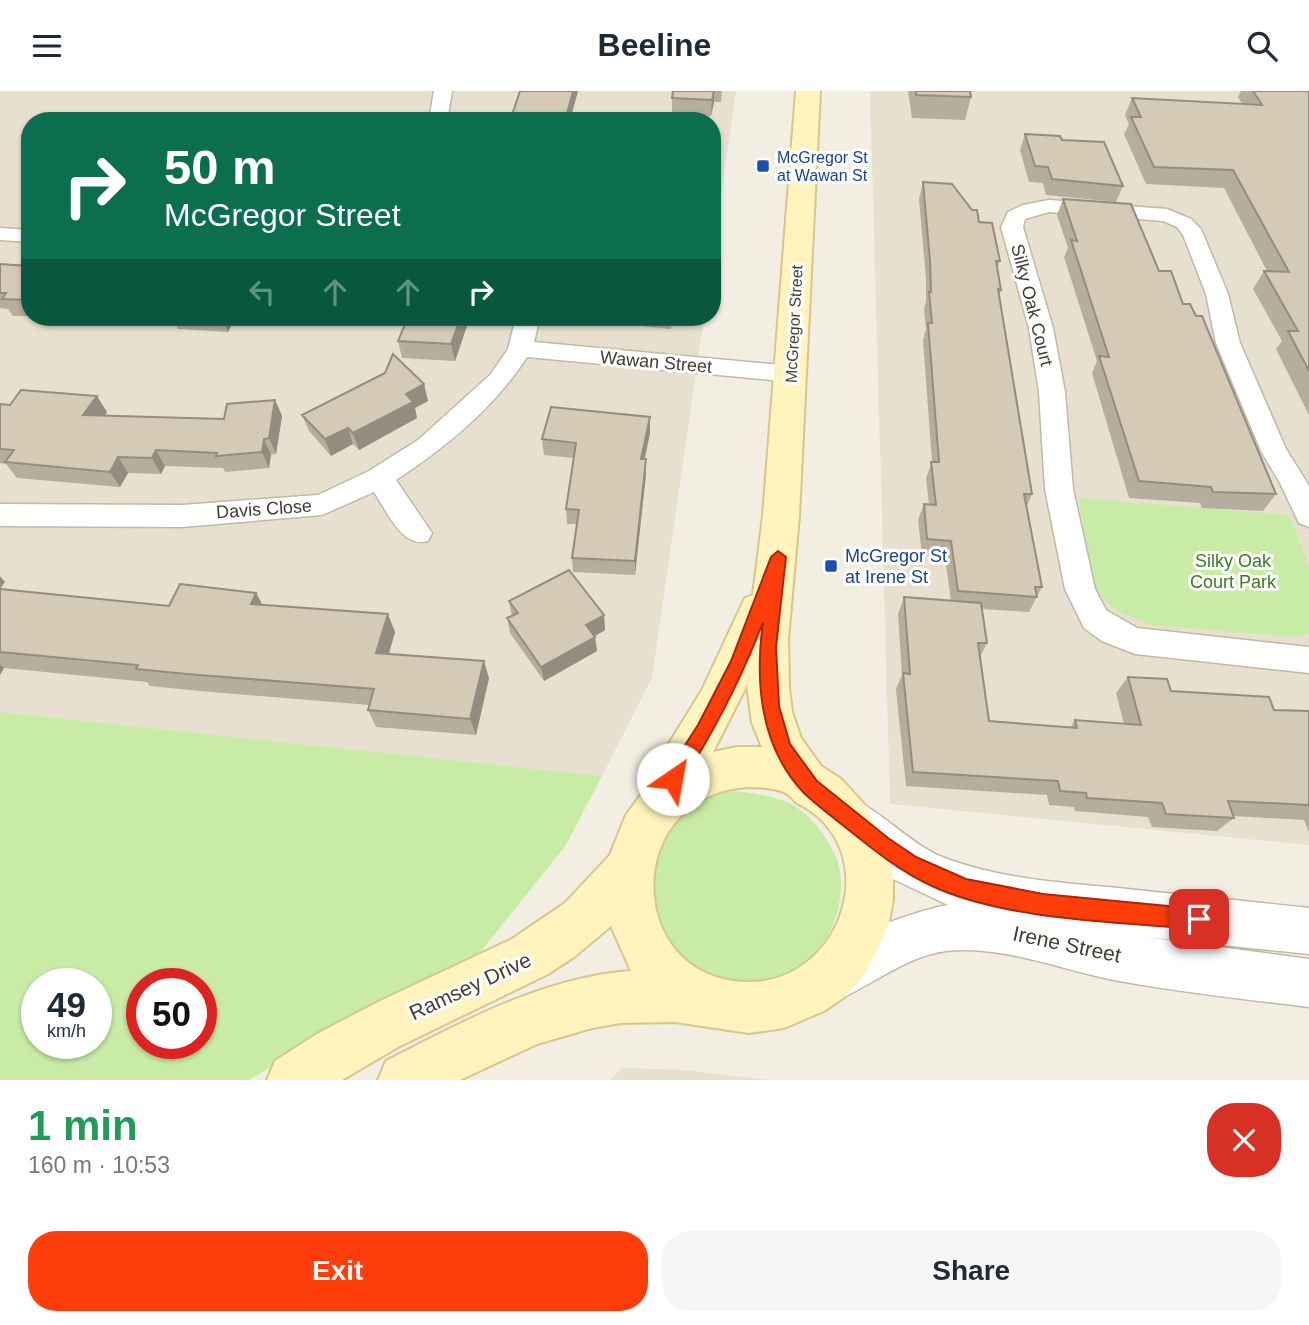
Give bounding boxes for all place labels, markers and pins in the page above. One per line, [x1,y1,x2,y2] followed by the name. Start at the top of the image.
[777,149,868,184] place label: McGregor St at Wawan St
[755,158,771,174] marker: McGregor St at Wawan St
[845,546,947,587] place label: McGregor St at Irene St
[823,558,839,574] marker: McGregor St at Irene St
[1169,889,1229,949] pin

